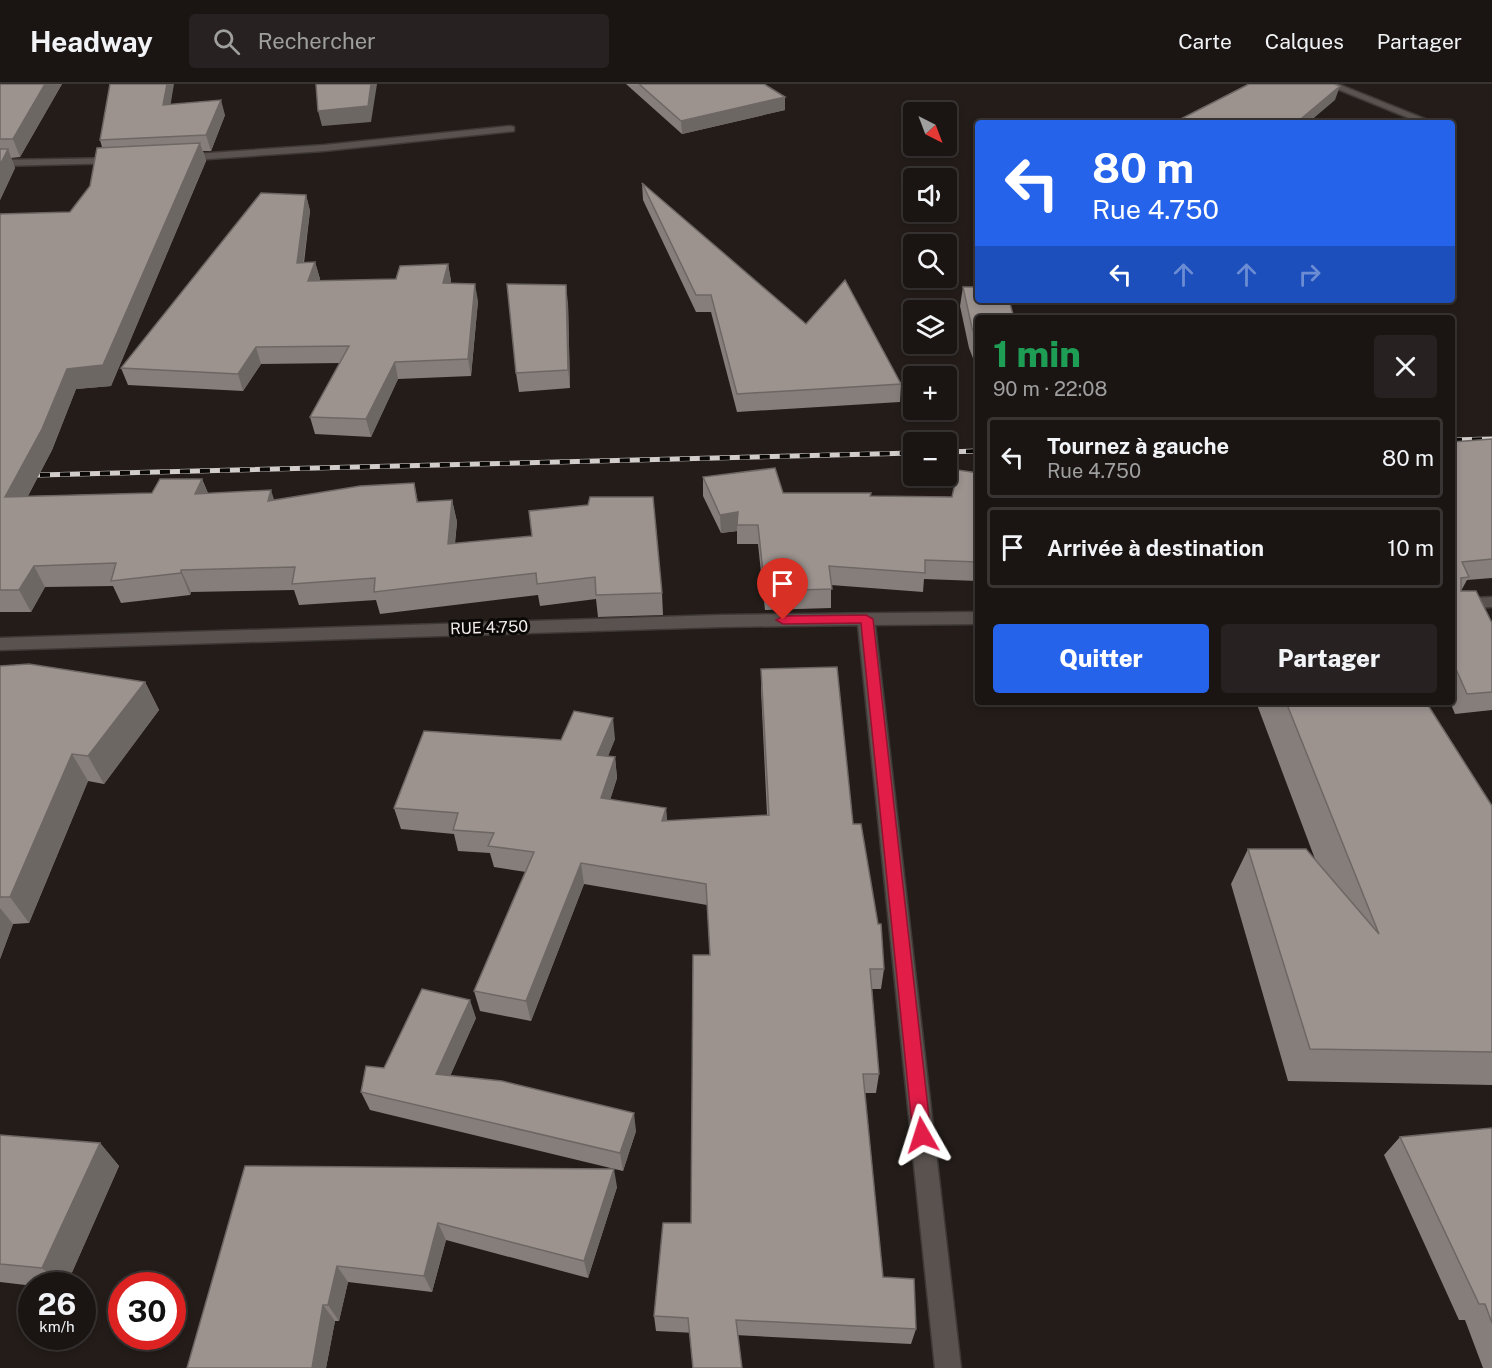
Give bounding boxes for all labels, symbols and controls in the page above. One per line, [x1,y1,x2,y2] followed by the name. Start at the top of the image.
[189,14,609,68] search box
[30,25,153,58] text: Headway
[210,25,243,58] icon: search
[258,28,376,54] text: Rechercher
[1178,29,1232,54] text: Carte
[1265,29,1344,54] text: Calques
[1377,29,1462,54] text: Partager
[903,102,957,156] north arrow
[903,102,957,486] map controls
[1092,143,1194,192] text: 80 m
[993,144,1071,222] icon: left
[903,168,957,222] button: sound
[1092,193,1219,225] text: Rue 4.750
[903,234,957,288] button: search
[1104,258,1137,291] icon: left
[1167,258,1200,291] icon: ahead
[1230,258,1263,291] icon: ahead
[1293,258,1326,291] icon: right
[903,300,957,354] button: layers
[993,333,1081,375] text: 1 min
[1374,335,1437,398] button: close
[903,366,957,420] button: +
[993,377,1107,401] text: 90 m · 22:08
[903,432,957,486] button: −
[1047,433,1229,459] text: Tournez à gauche
[996,441,1029,474] icon: left
[1382,445,1434,471] text: 80 m
[1047,459,1141,483] text: Rue 4.750
[996,531,1029,564] icon: arrive
[1047,535,1264,561] text: Arrivée à destination
[1387,535,1434,561] text: 10 m
[757,558,808,620] pin
[766,567,799,600] icon: arrive
[450,617,529,638] street label: RUE 4.750
[993,624,1209,693] button: Quitter
[1221,624,1437,693] button: Partager
[890,1103,954,1167] position arrow
[108,1272,186,1350] speed limit sign: 30
[38,1286,76,1322] text: 26
[39,1318,75,1335] text: km/h

